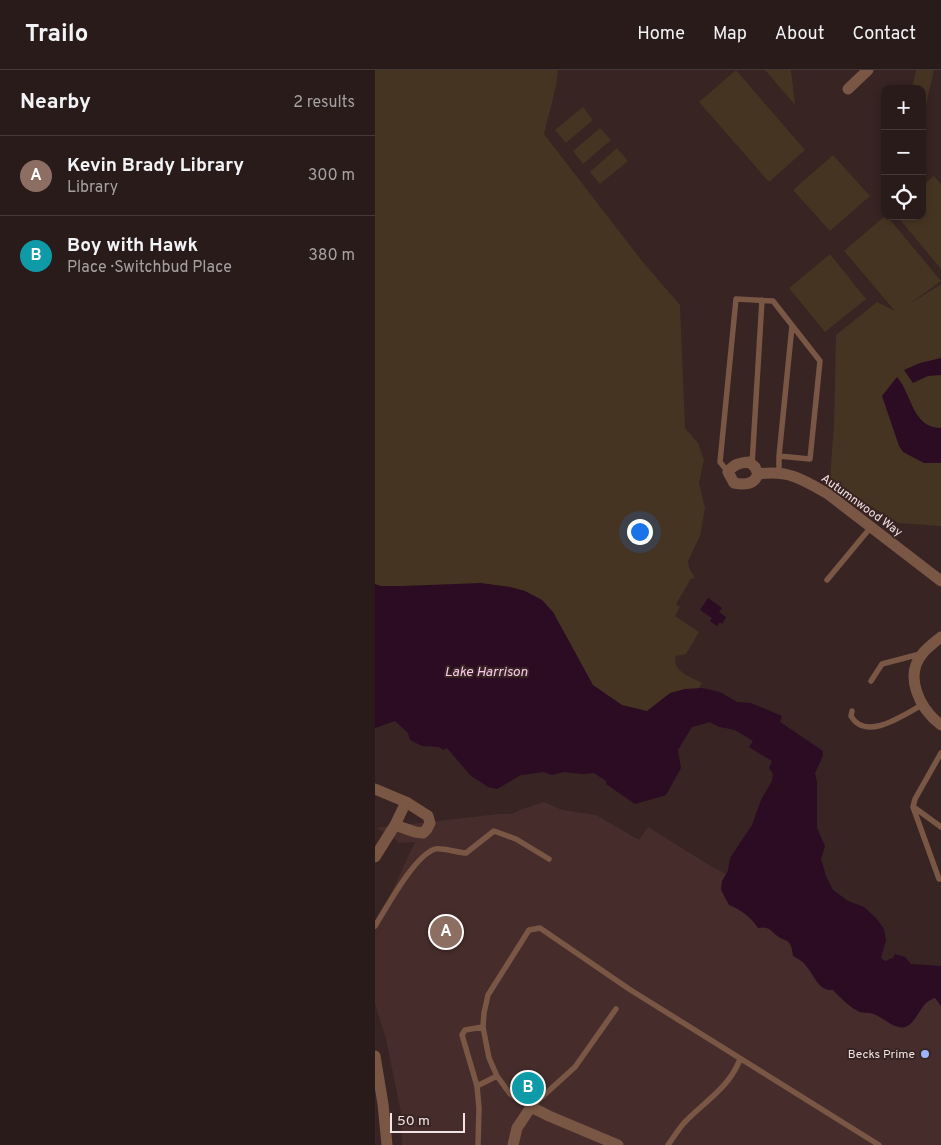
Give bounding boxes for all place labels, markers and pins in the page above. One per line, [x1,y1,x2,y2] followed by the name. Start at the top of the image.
[430,913,462,951] pin: A
[848,1047,915,1063] place label: Becks Prime
[919,1048,931,1060] marker: Becks Prime
[512,1069,544,1107] pin: B

